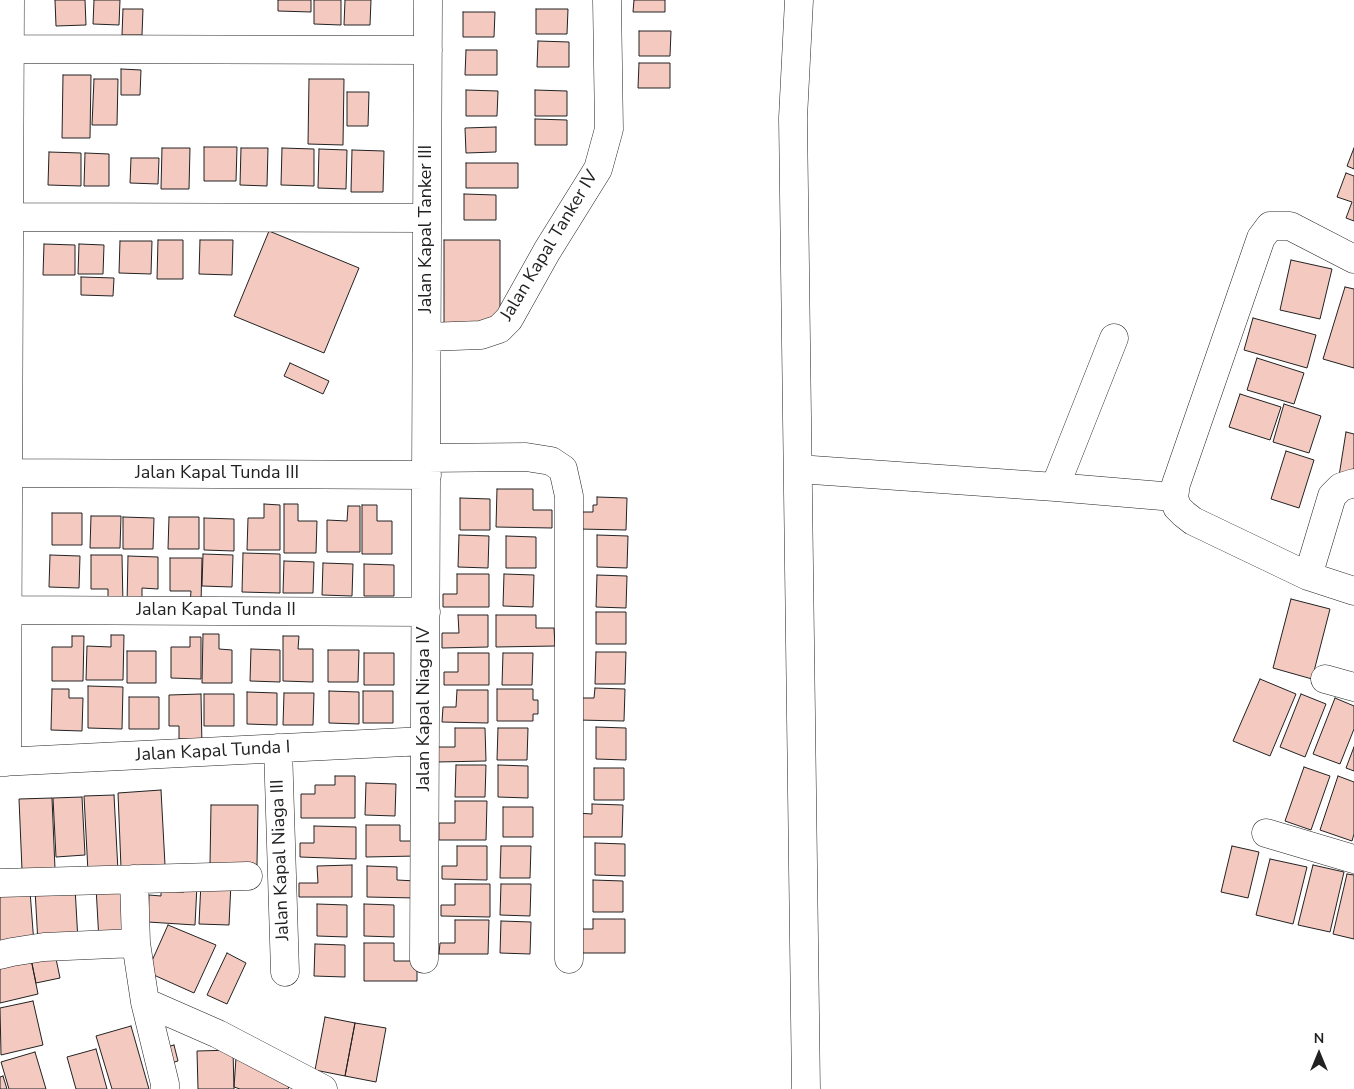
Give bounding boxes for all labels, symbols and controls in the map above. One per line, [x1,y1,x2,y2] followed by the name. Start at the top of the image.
[416,145,438,313] street label: Jalan Kapal Tanker III
[497,167,603,325] street label: Jalan Kapal Tanker IV
[135,463,299,485] street label: Jalan Kapal Tunda III
[136,600,296,622] street label: Jalan Kapal Tunda II
[414,627,436,791] street label: Jalan Kapal Niaga IV
[135,737,291,767] street label: Jalan Kapal Tunda I
[267,779,295,941] street label: Jalan Kapal Niaga III
[1294,1029,1344,1079] north arrow
[1314,1029,1324,1048] text: N

